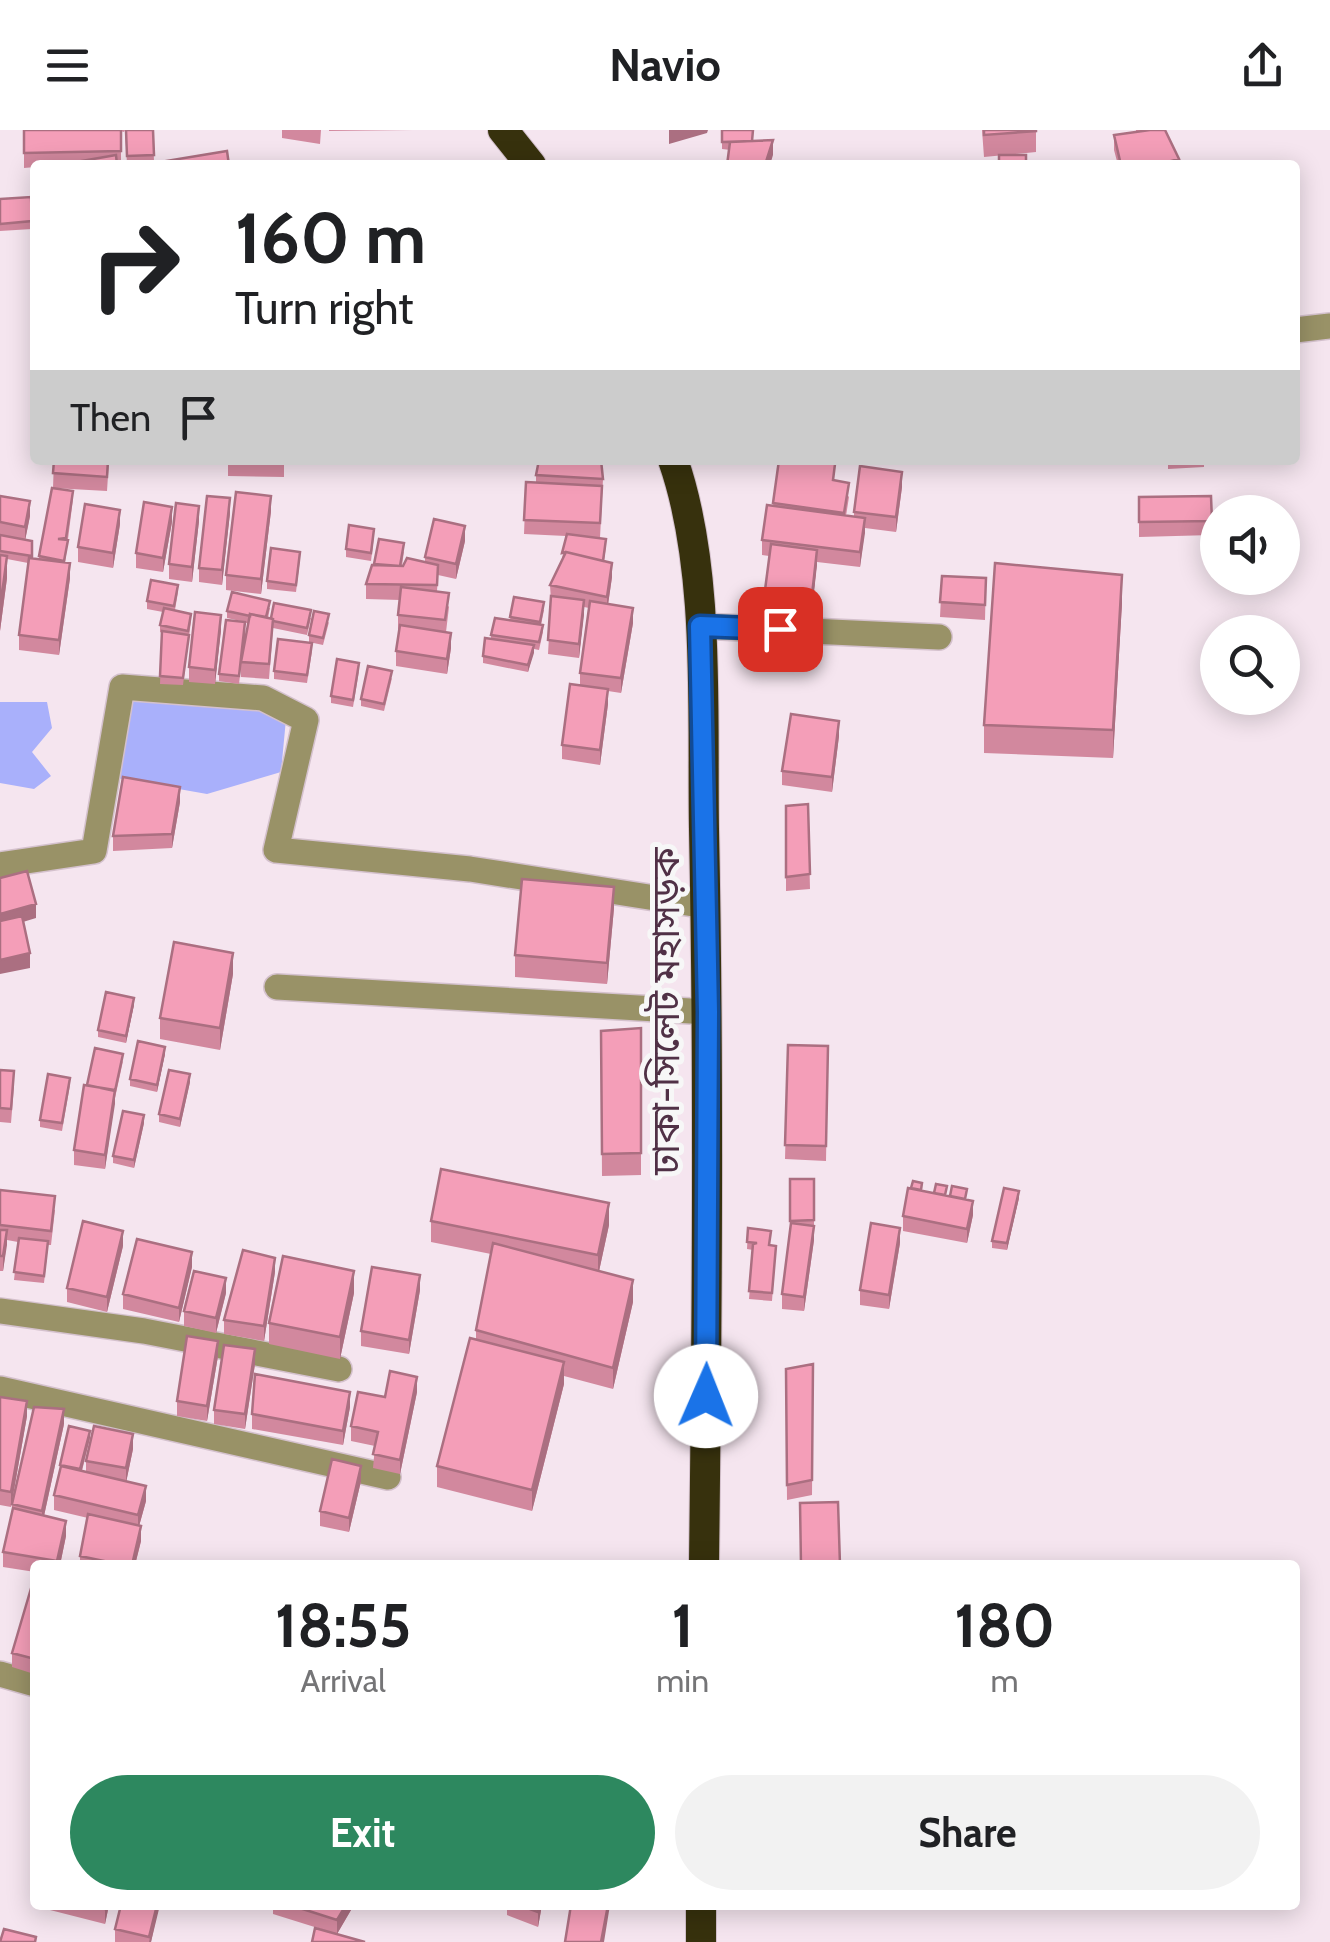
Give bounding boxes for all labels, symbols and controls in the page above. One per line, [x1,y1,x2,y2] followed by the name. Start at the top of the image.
[40,38,95,93] icon: menu
[609,38,721,92] text: Navio
[1235,38,1290,93] icon: share
[235,195,426,281] text: 160 m
[70,200,200,330] icon: right
[235,281,414,335] text: Turn right
[171,390,226,445] icon: arrive
[70,394,151,441] text: Then
[1200,495,1300,715] map controls
[1200,495,1300,595] button: sound
[738,587,823,672] pin
[753,602,808,657] icon: arrive
[1200,615,1300,715] button: search
[642,846,689,1176] street label: ঢাকা-সিলেট মহাসড়ক
[654,1344,758,1448] position arrow
[275,1589,411,1662] text: 18:55
[672,1589,694,1662] text: 1
[954,1589,1055,1662] text: 180
[301,1661,386,1700] text: Arrival
[656,1661,709,1700] text: min
[990,1661,1019,1700] text: m
[70,1775,655,1890] button: Exit
[675,1775,1260,1890] button: Share

